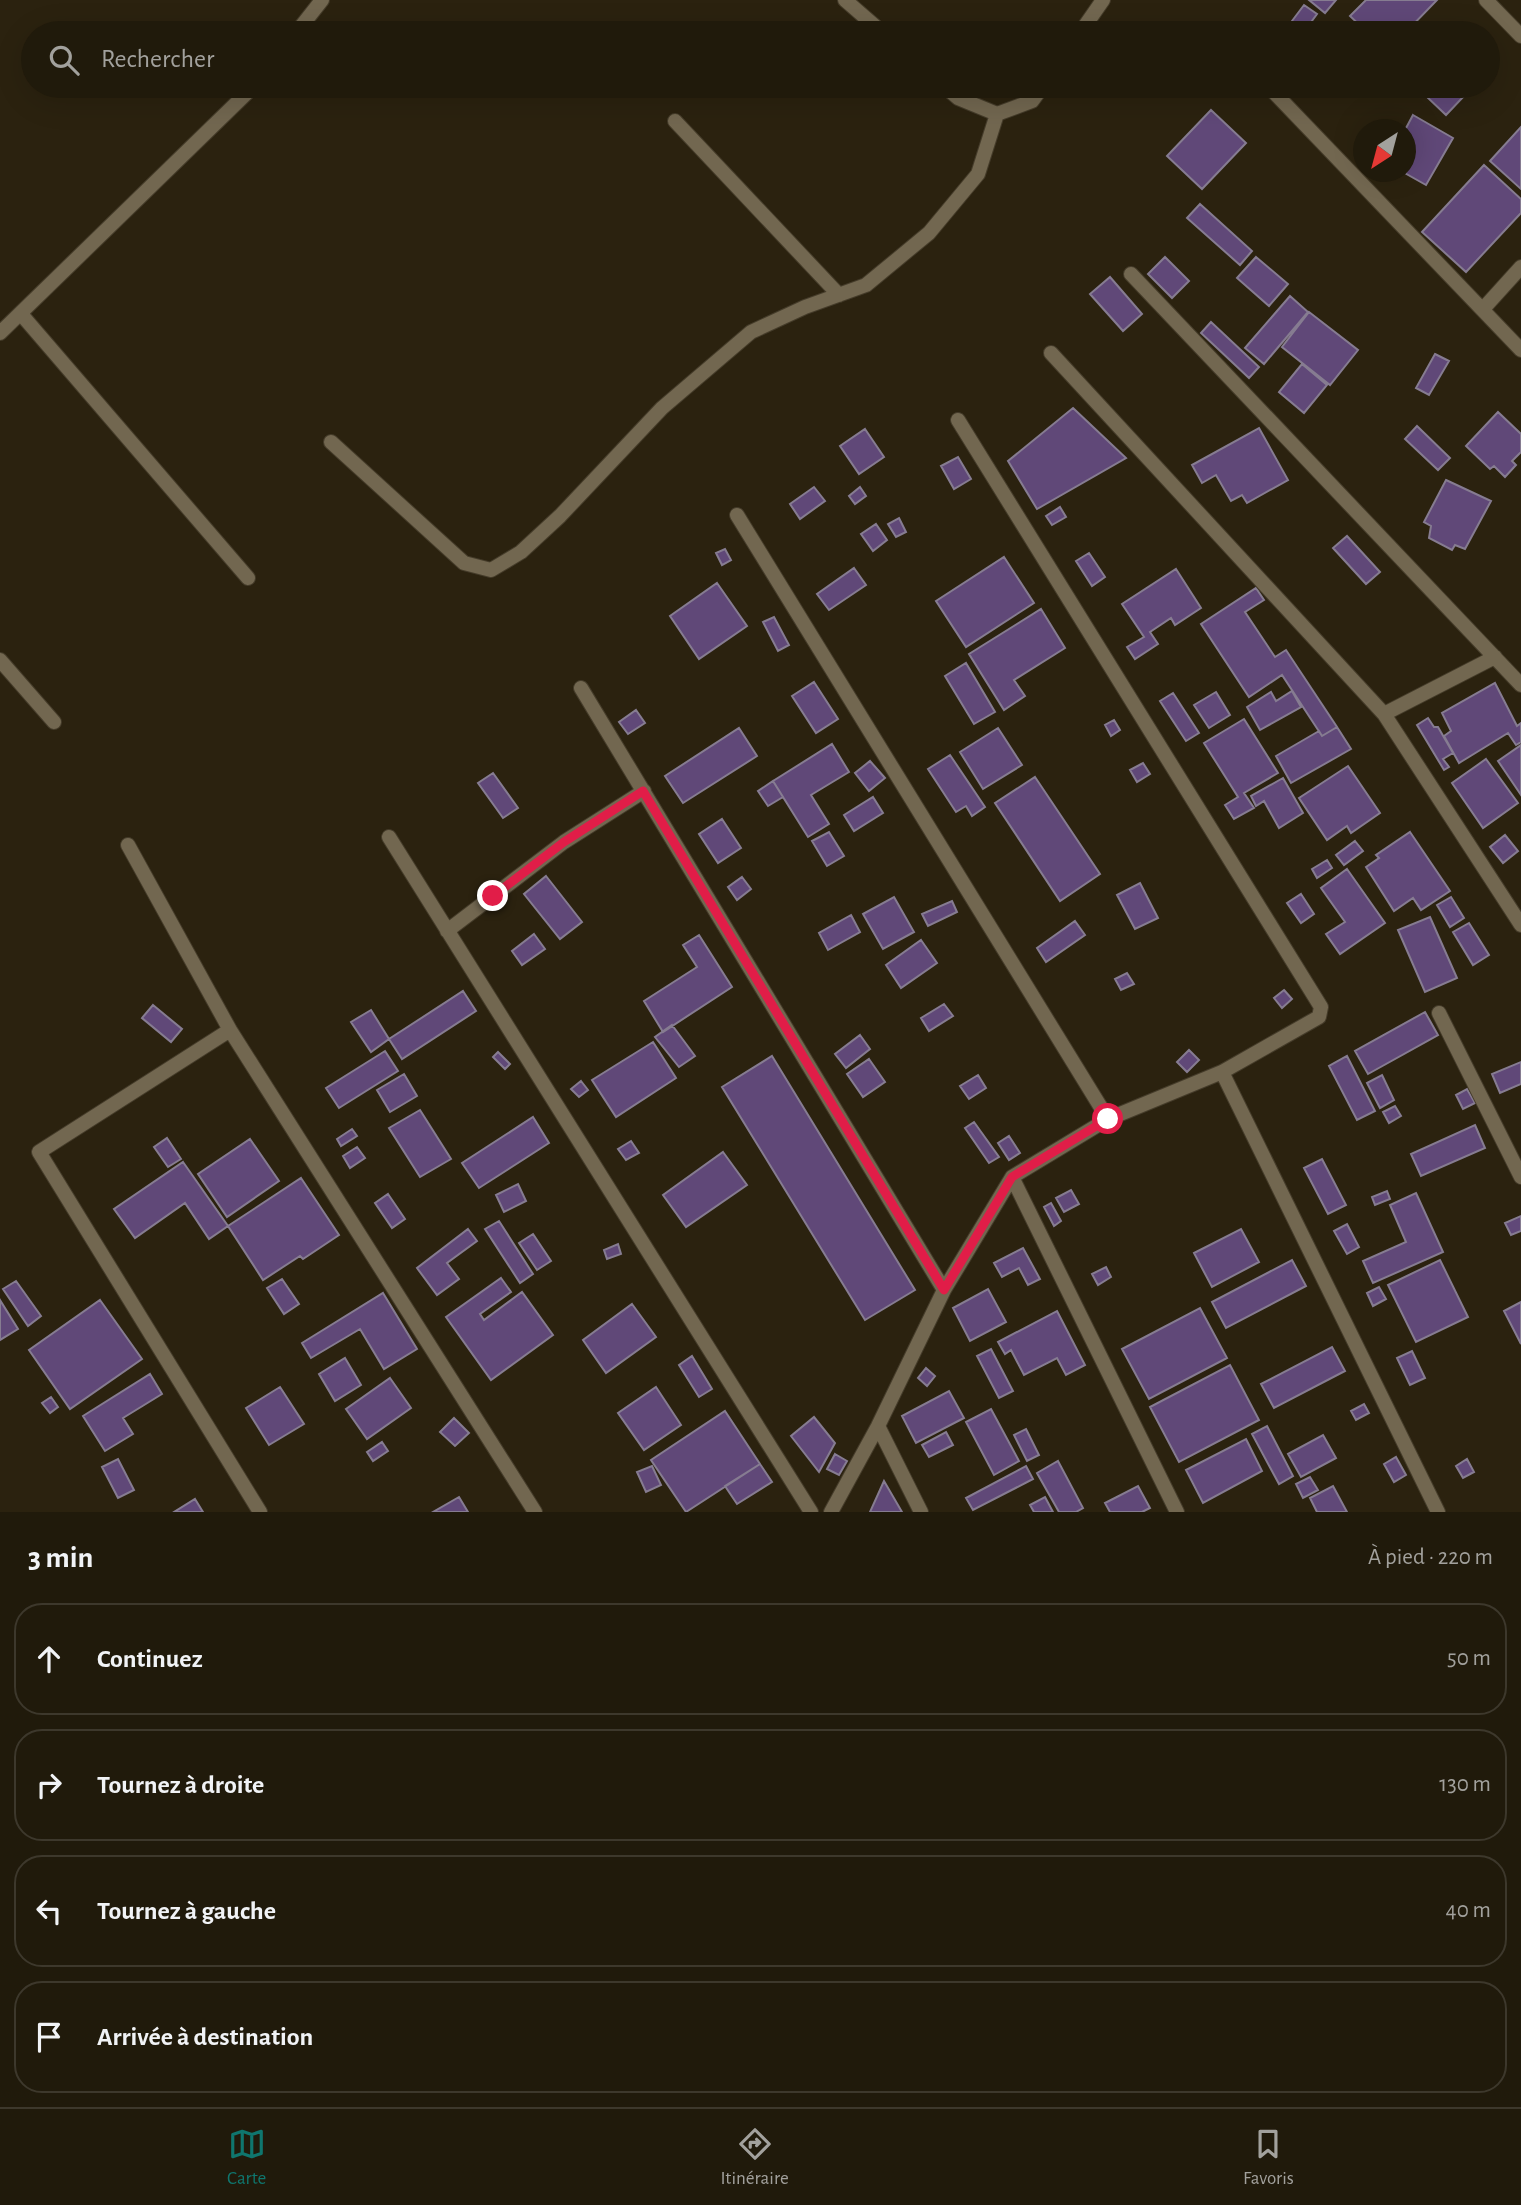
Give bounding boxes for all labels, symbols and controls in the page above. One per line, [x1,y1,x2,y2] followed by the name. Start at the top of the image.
[21,21,1500,98] search box
[45,41,83,79] icon: search
[101,46,214,72] text: Rechercher
[1353,119,1416,182] north arrow
[477,880,508,911] route end
[1092,1103,1123,1134] route start
[28,1543,93,1573] text: 3 min
[1368,1546,1493,1569] text: À pied · 220 m
[30,1640,68,1678] icon: ahead
[97,1646,203,1672] text: Continuez
[1447,1647,1491,1670] text: 50 m
[30,1766,68,1804] icon: right
[97,1772,264,1798] text: Tournez à droite
[1439,1773,1491,1796] text: 130 m
[30,1892,68,1930] icon: left
[97,1898,276,1924] text: Tournez à gauche
[1446,1899,1491,1922] text: 40 m
[30,2018,68,2056] icon: arrive
[97,2024,313,2050] text: Arrivée à destination
[227,2125,266,2190] tab: Carte
[720,2125,789,2190] tab: Itinéraire
[1243,2125,1294,2190] tab: Favoris

